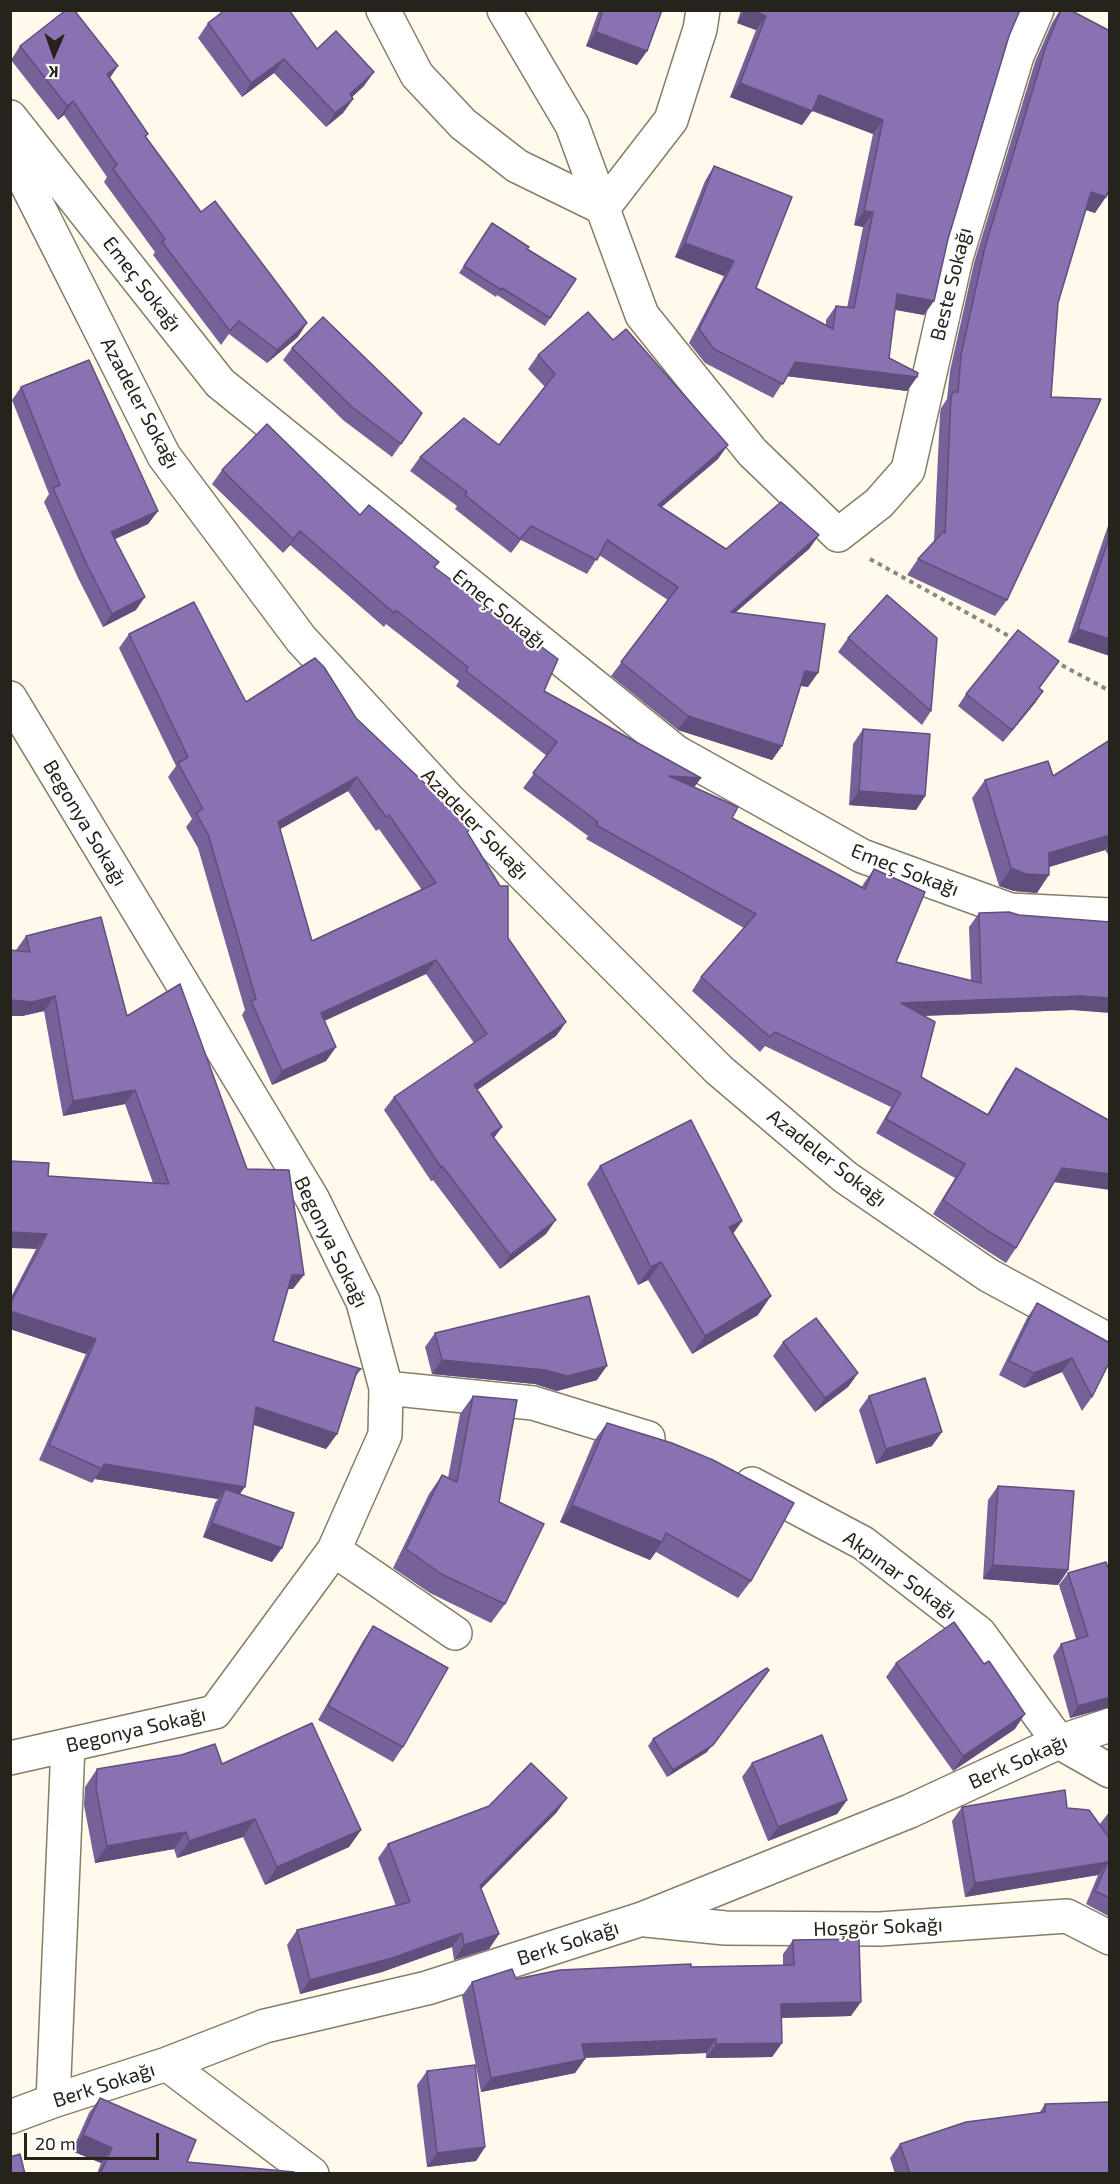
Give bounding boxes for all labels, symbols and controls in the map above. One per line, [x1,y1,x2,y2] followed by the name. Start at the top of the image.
[24,24,84,84] north arrow
[48,63,59,82] text: K
[925,225,977,343] street label: Beste Sokağı
[98,232,186,336] street label: Emeç Sokağı
[95,333,185,473] street label: Azadeler Sokağı
[447,564,551,654] street label: Emeç Sokağı
[38,756,132,890] street label: Begonya Sokağı
[416,764,534,884] street label: Azadeler Sokağı
[848,838,962,902] street label: Emeç Sokağı
[763,1104,891,1212] street label: Azadeler Sokağı
[289,1172,373,1312] street label: Begonya Sokağı
[839,1526,961,1624] street label: Akpınar Sokağı
[64,1702,208,1758] street label: Begonya Sokağı
[965,1730,1071,1794] street label: Berk Sokağı
[813,1913,943,1941] street label: Hoşgör Sokağı
[514,1915,622,1971] street label: Berk Sokağı
[50,2057,158,2113] street label: Berk Sokağı
[27,2121,162,2159] scale bar
[35,2132,76,2154] text: 20 m

